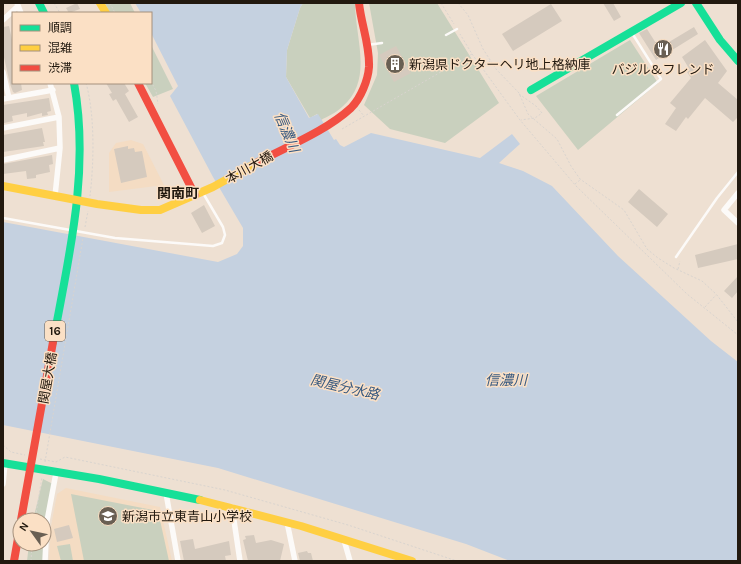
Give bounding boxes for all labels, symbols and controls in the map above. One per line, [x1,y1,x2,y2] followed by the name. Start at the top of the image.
[12,12,152,84] legend
[48,21,72,35] text: 順調
[652,38,674,60] restaurant icon: バジル&フレンド
[48,41,72,55] text: 混雑
[384,53,406,75] building icon: 新潟県ドクターヘリ地上格納庫
[409,57,590,72] place label: 新潟県ドクターヘリ地上格納庫
[48,61,72,75] text: 渋滞
[612,62,714,77] place label: バジル&フレンド
[271,110,303,157] water label: 信濃川
[223,148,276,187] street label: 本川大橋
[157,185,199,202] district label: 関南町
[45,321,65,341] road number: 16
[36,351,59,405] street label: 関屋大橋
[309,371,382,404] water label: 関屋分水路
[485,372,529,389] water label: 信濃川
[97,505,119,527] school or university icon: 新潟市立東青山小学校
[122,509,252,524] place label: 新潟市立東青山小学校
[12,512,52,552] north arrow
[16,520,32,534] text: N

